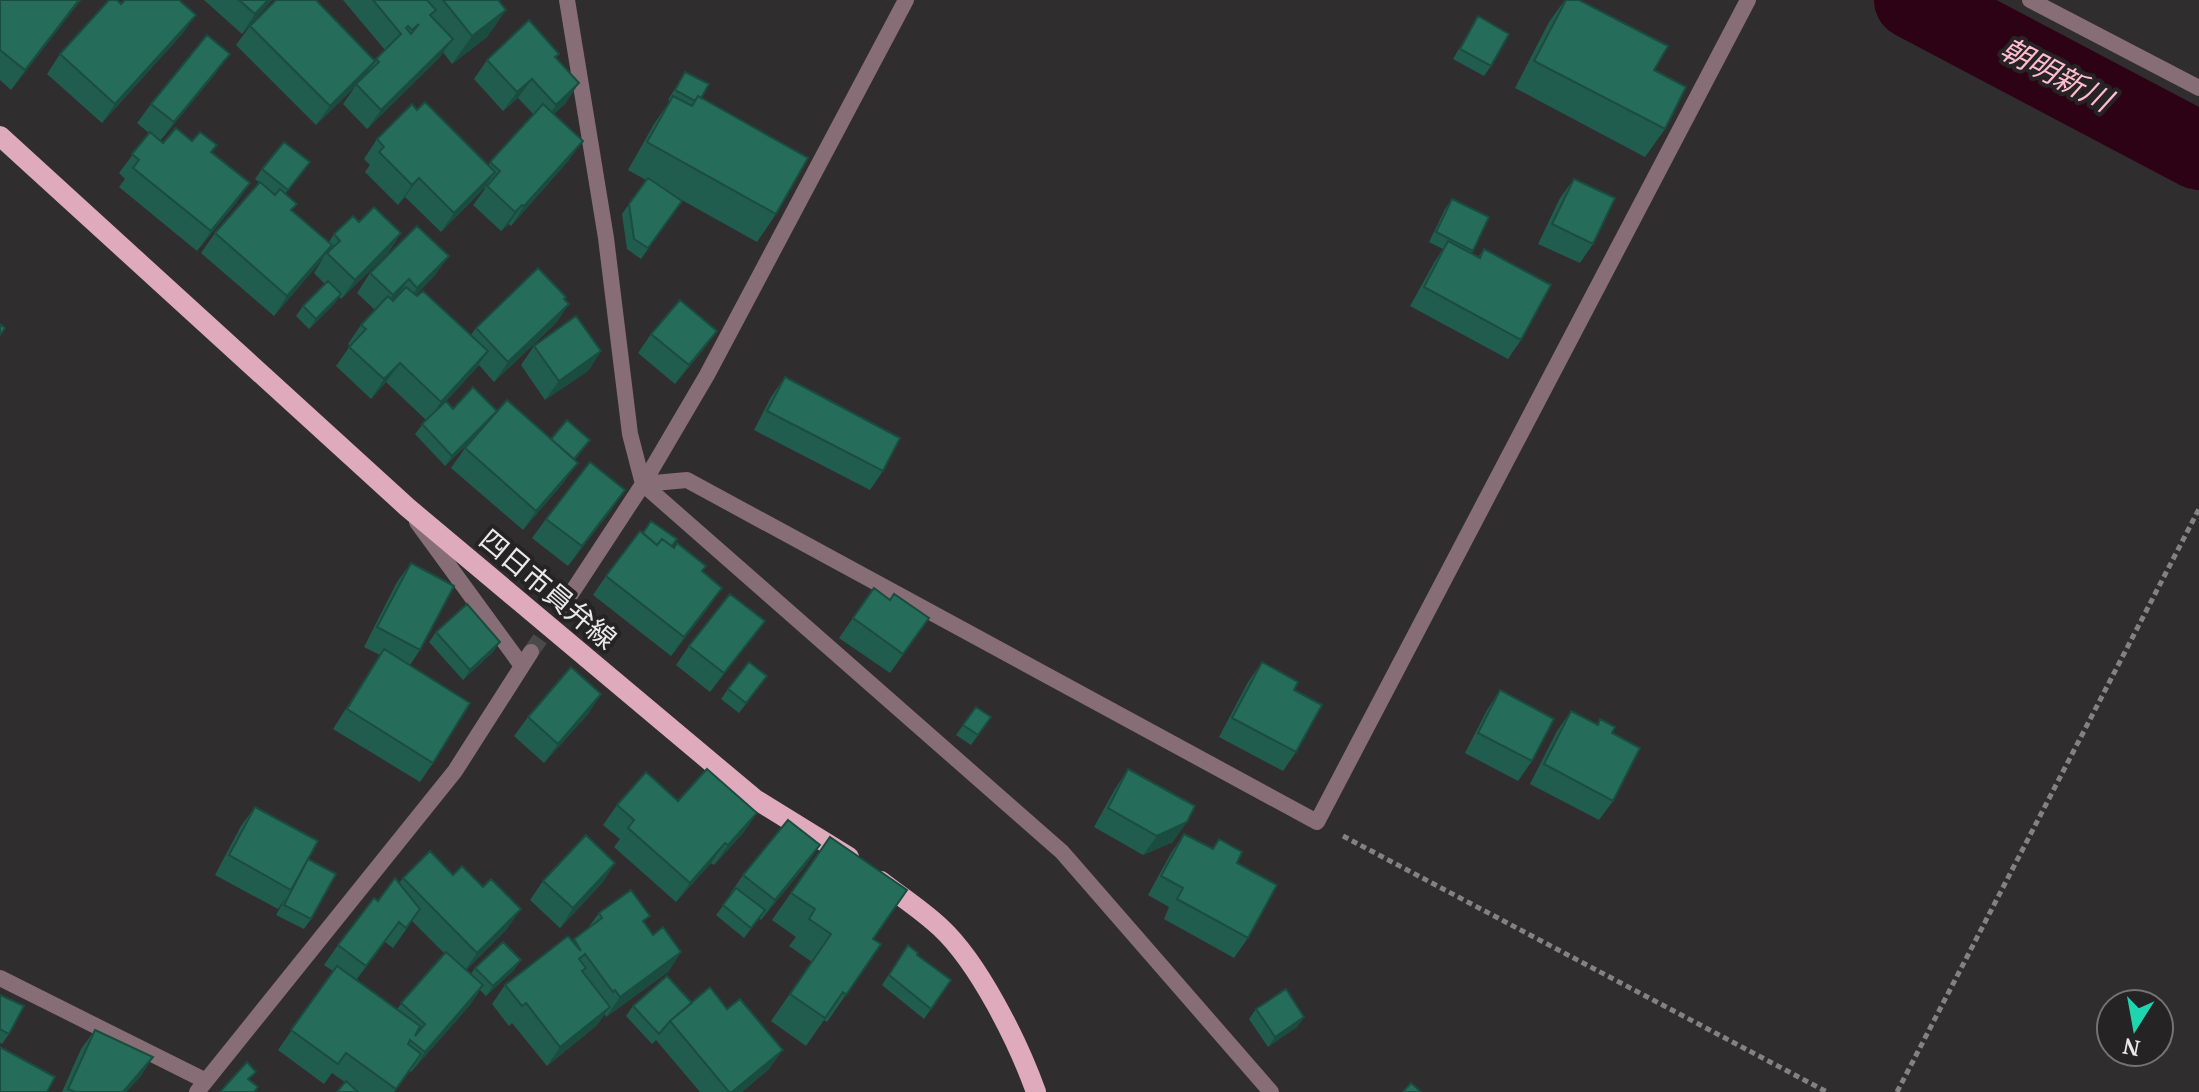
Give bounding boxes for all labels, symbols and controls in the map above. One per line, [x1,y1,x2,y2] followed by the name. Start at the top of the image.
[1994,28,2121,121] water label: 朝明新川
[472,520,625,657] street label: 四日市員弁線
[2095,988,2175,1068] north arrow
[2120,1032,2142,1064] text: N

